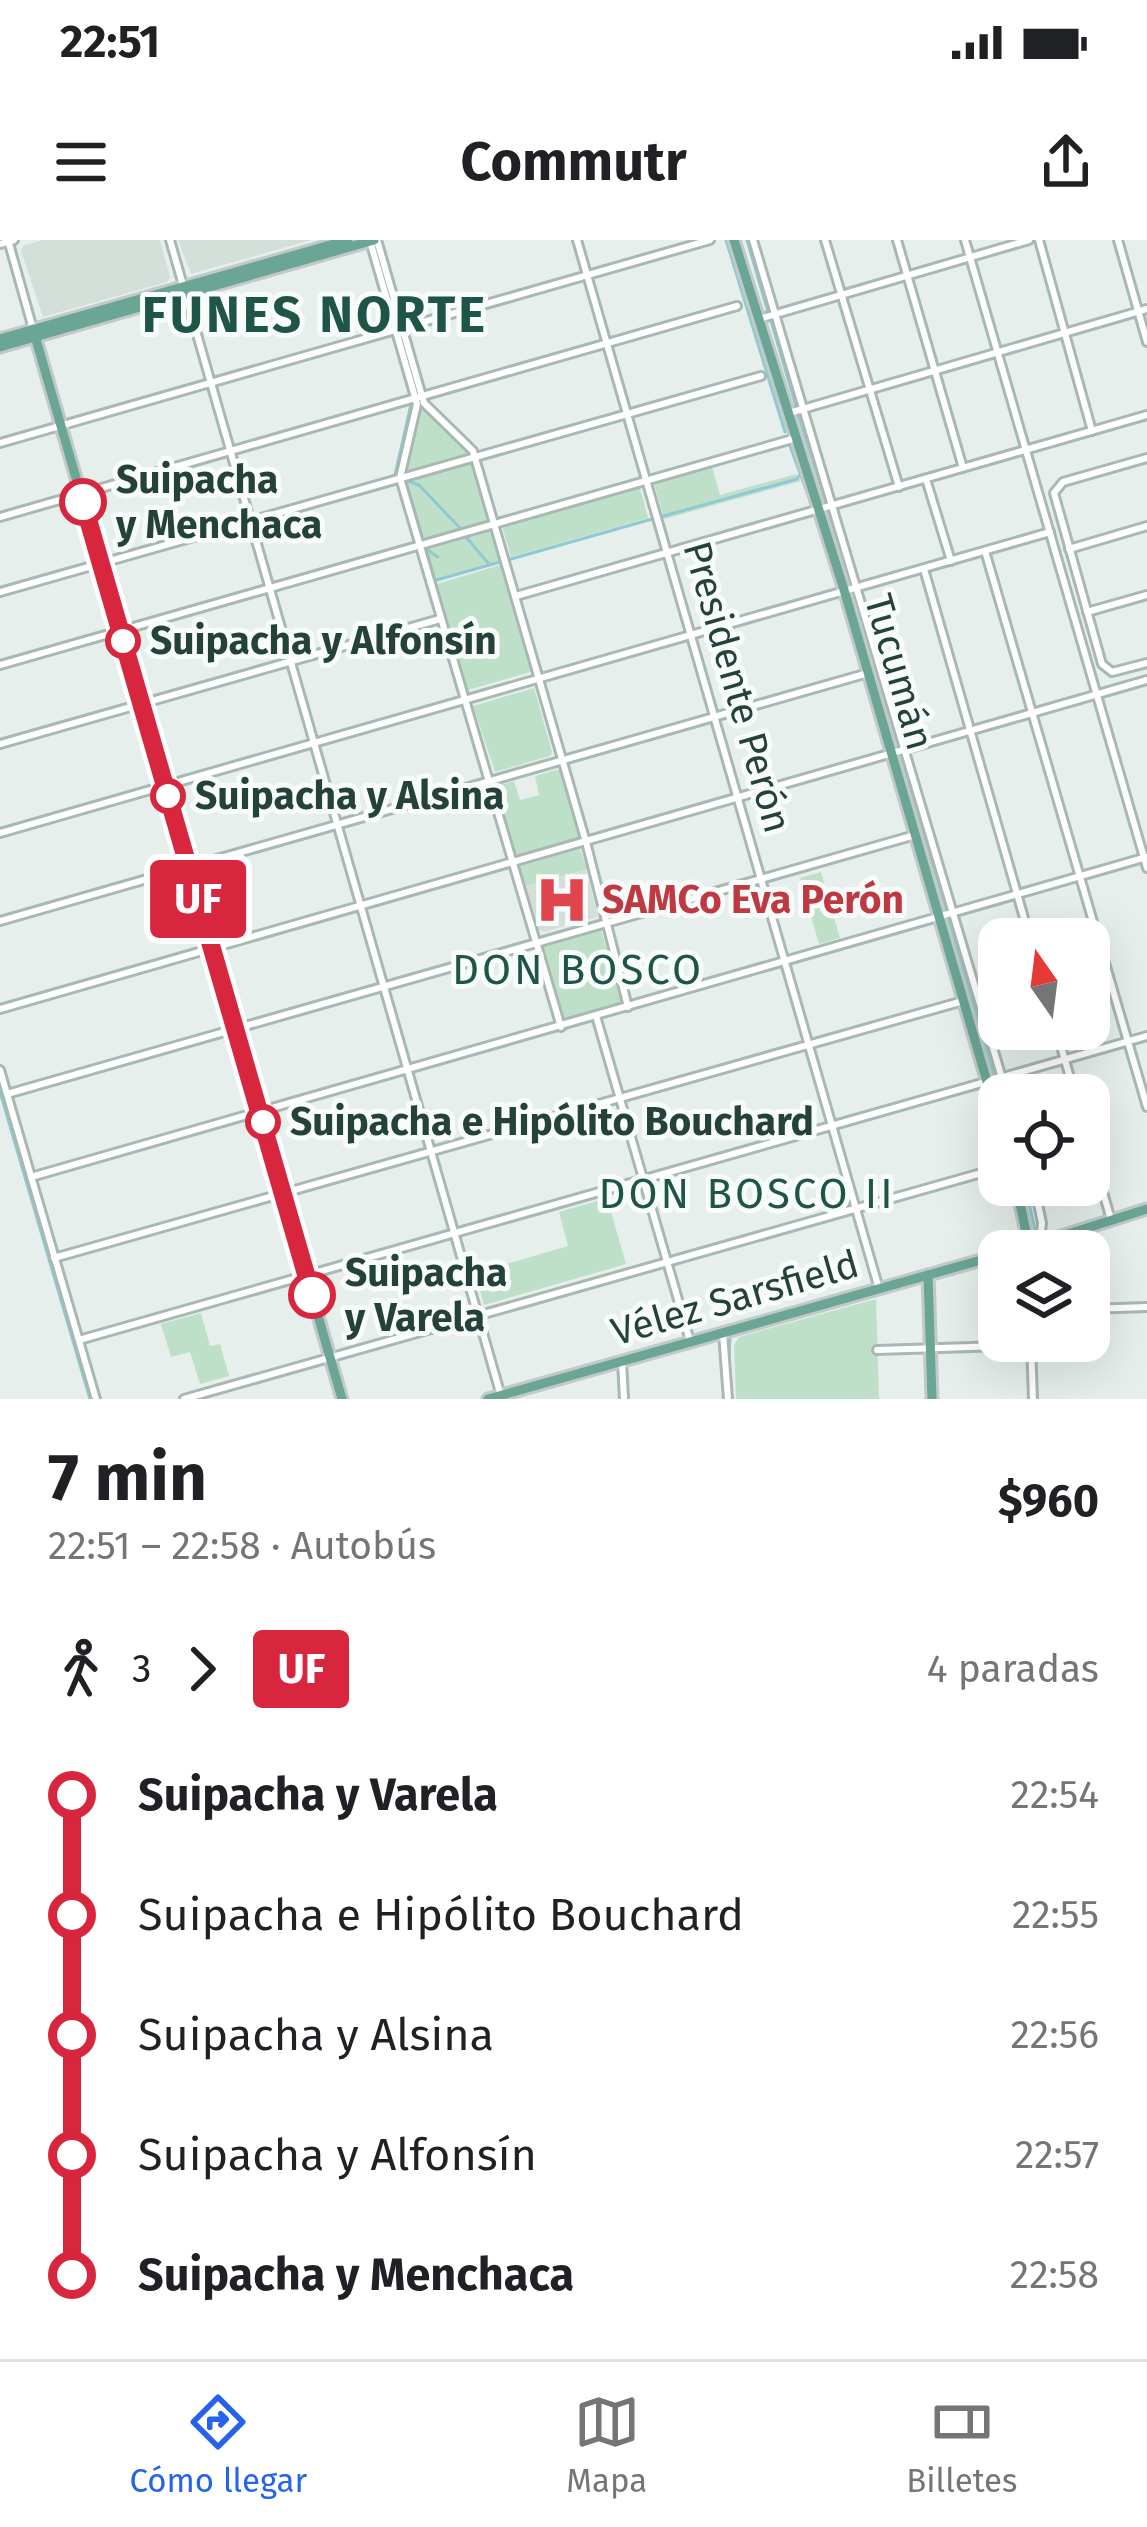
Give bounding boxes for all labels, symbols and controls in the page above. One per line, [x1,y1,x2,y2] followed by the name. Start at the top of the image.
[60,15,160,69] text: 22:51
[48,129,114,195] icon: menu
[1033,129,1099,195] icon: share
[460,130,687,194] text: Commutr
[142,284,488,346] district label: FUNES NORTE
[115,457,322,548] place label: Suipacha y Menchaca
[61,480,105,524] marker: Suipacha y Menchaca
[673,536,801,838] street label: Presidente Perón
[855,589,943,755] street label: Tucumán
[150,618,497,664] place label: Suipacha y Alfonsín
[107,625,139,657] marker: Suipacha y Alfonsín
[195,773,504,819] place label: Suipacha y Alsina
[152,780,184,812] marker: Suipacha y Alsina
[144,860,252,938] line badge: UF
[533,871,591,929] hospital icon: SAMCo Eva Perón
[174,874,222,924] text: UF
[602,877,904,923] place label: SAMCo Eva Perón
[978,918,1110,1050] north arrow
[978,918,1110,1362] map controls
[452,945,704,995] district label: DON BOSCO
[978,1074,1110,1206] button: locate
[290,1099,814,1145] place label: Suipacha e Hipólito Bouchard
[247,1106,279,1138] marker: Suipacha e Hipólito Bouchard
[598,1169,896,1219] district label: DON BOSCO II
[978,1230,1110,1362] button: layers
[606,1241,864,1355] street label: Vélez Sarsfield
[344,1250,507,1341] place label: Suipacha y Varela
[290,1273,334,1317] marker: Suipacha y Varela
[48,1438,207,1517] text: 7 min
[998,1474,1099,1528] text: $960
[48,1523,436,1569] text: 22:51 – 22:58 · Autobús
[48,1636,114,1702] icon: walk
[169,1636,235,1702] icon: forward
[277,1644,325,1694] text: UF
[132,1646,151,1692] text: 3
[927,1646,1099,1692] text: 4 paradas
[138,1768,498,1822] text: Suipacha y Varela
[1011,1772,1099,1818] text: 22:54
[138,1888,744,1942] text: Suipacha e Hipólito Bouchard
[1012,1892,1099,1938] text: 22:55
[138,2008,494,2062] text: Suipacha y Alsina
[1011,2012,1099,2058] text: 22:56
[138,2128,537,2182] text: Suipacha y Alfonsín
[1015,2132,1099,2178] text: 22:57
[138,2248,574,2302] text: Suipacha y Menchaca
[1010,2252,1099,2298] text: 22:58
[130,2389,307,2501] tab: Cómo llegar
[566,2389,647,2501] tab: Mapa
[906,2389,1017,2501] tab: Billetes

